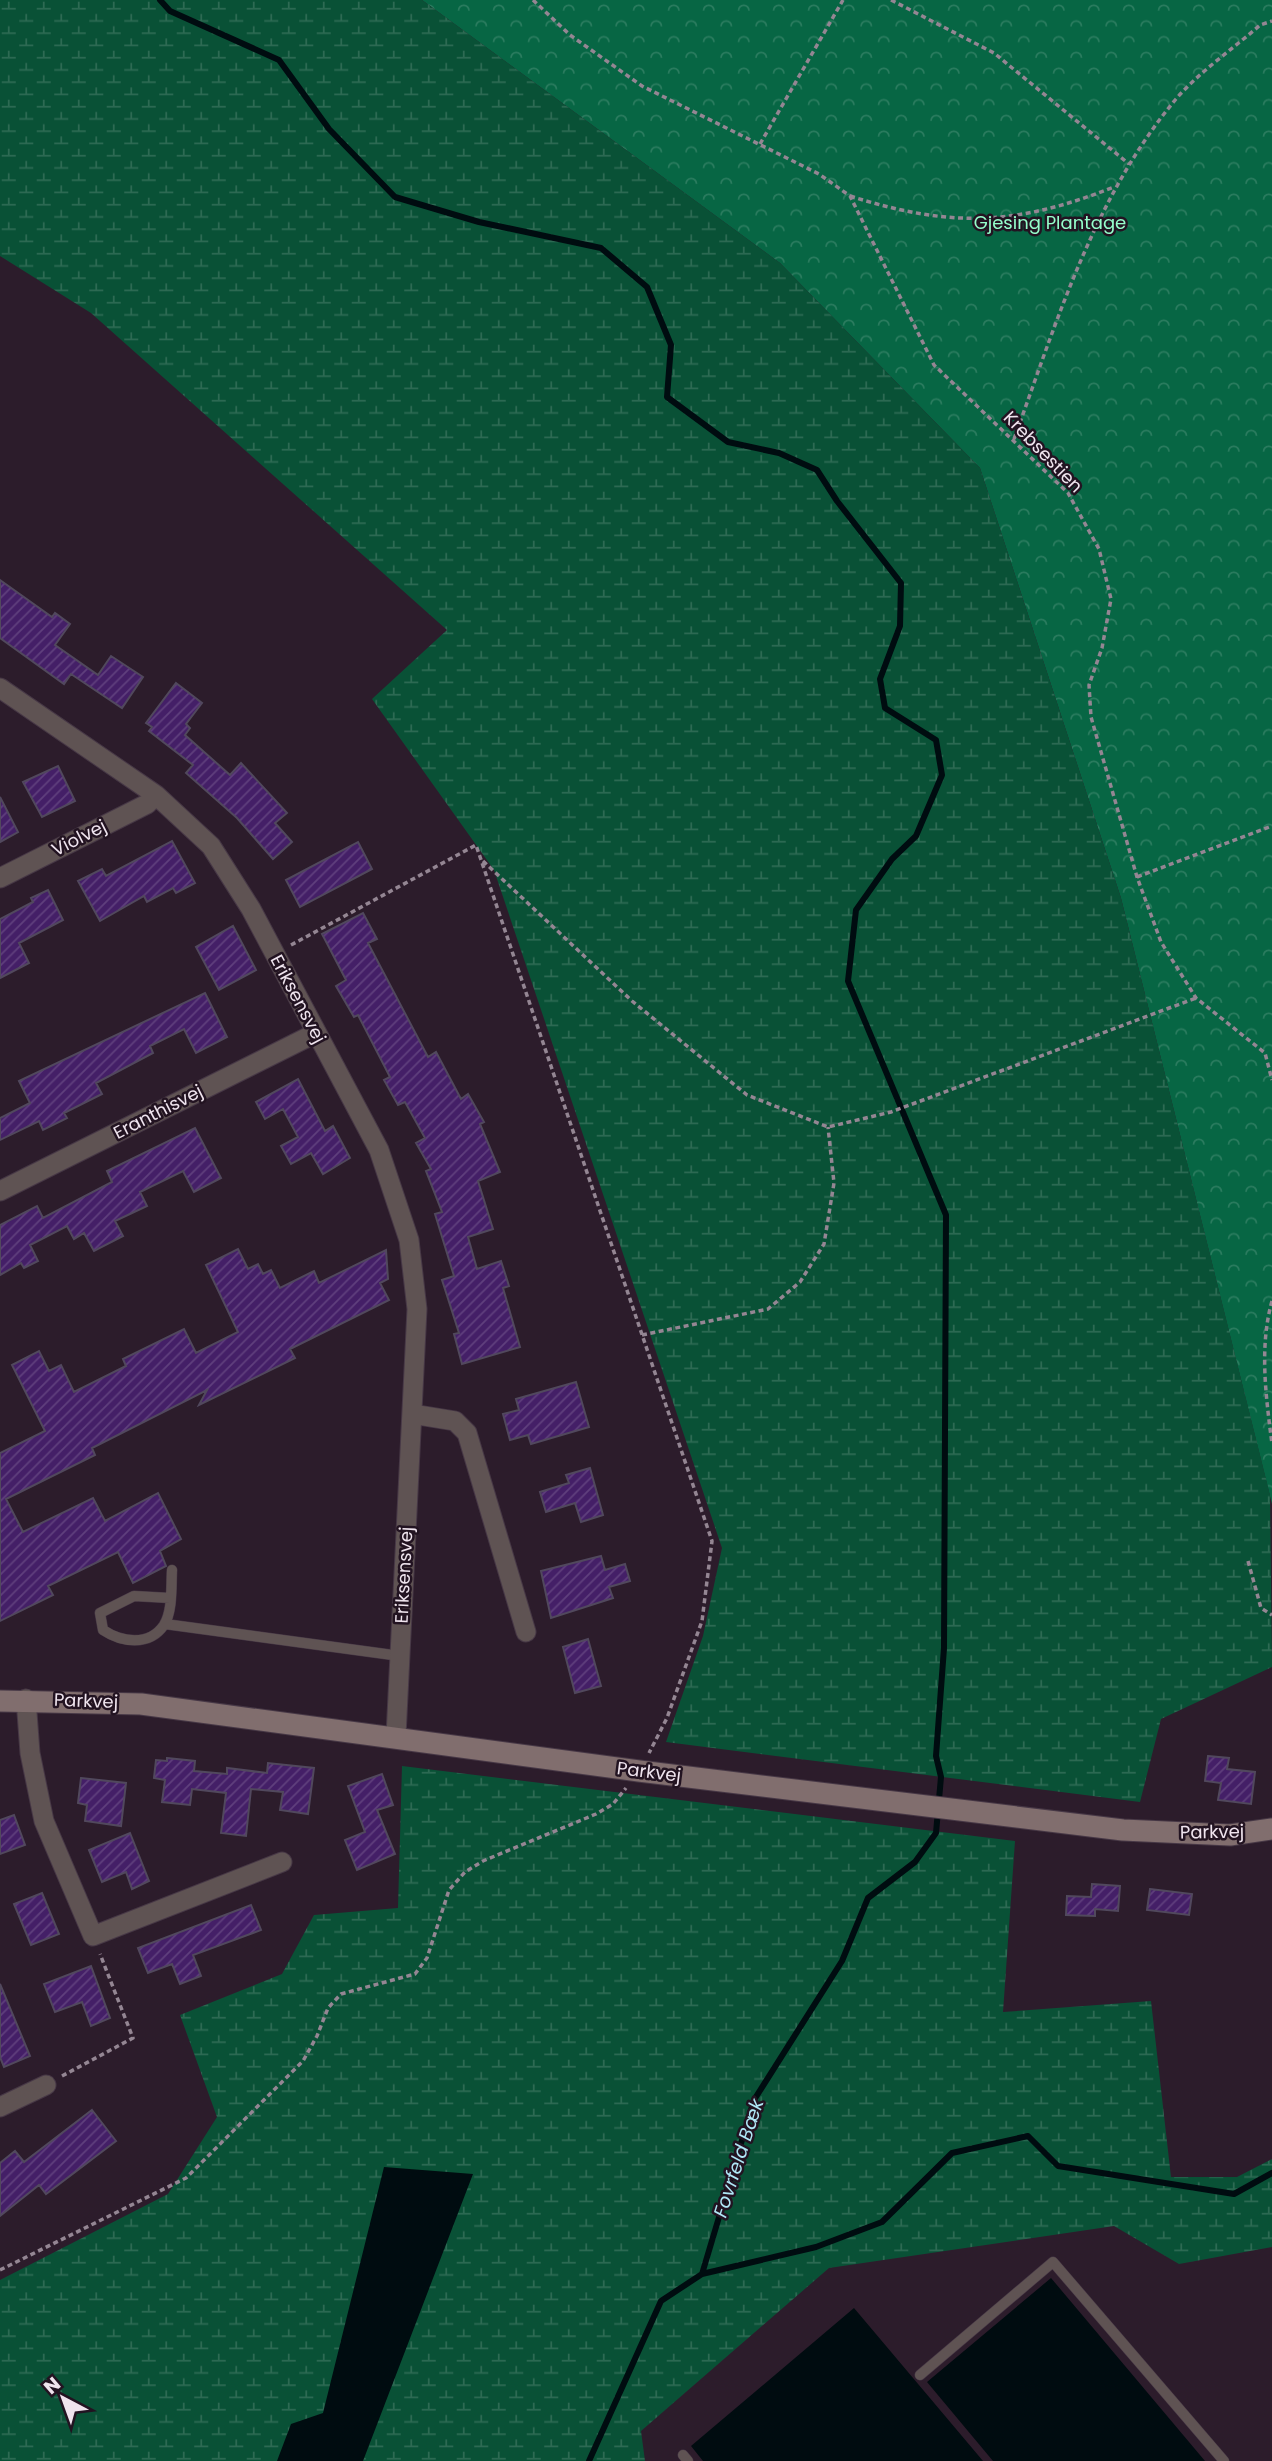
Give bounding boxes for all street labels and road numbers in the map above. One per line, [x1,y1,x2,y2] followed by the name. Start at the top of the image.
[998,405,1089,498] street label: Krebsestien
[47,813,110,862] street label: Violvej
[265,950,332,1047] street label: Eriksensvej
[109,1078,207,1145] street label: Eranthisvej
[388,1526,419,1624] street label: Eriksensvej
[53,1687,119,1714] street label: Parkvej
[616,1755,682,1788] street label: Parkvej
[1180,1818,1244,1845] street label: Parkvej

